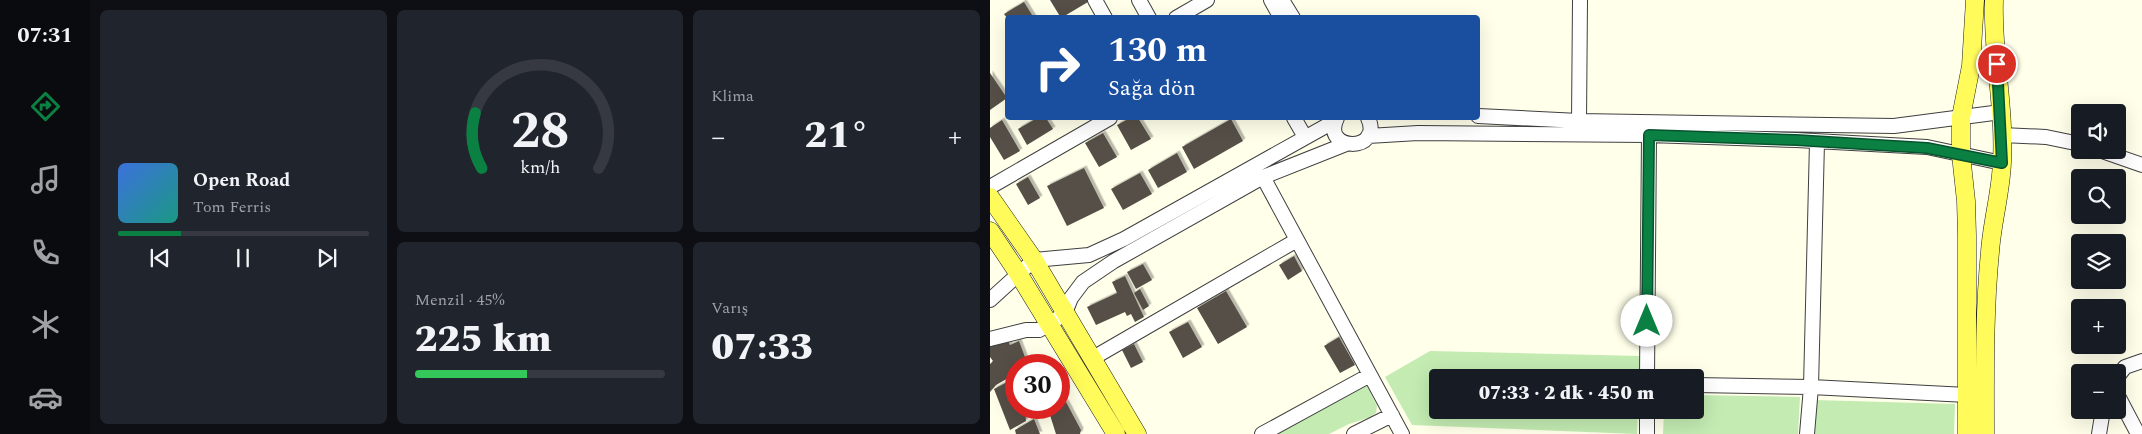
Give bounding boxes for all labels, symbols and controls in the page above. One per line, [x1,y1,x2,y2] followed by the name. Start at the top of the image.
[17,19,73,52] text: 07:31
[1108,24,1207,77] text: 130 m
[1025,35,1090,100] icon: right
[1976,43,2018,85] pin
[1983,50,2011,78] icon: arrive
[1108,72,1196,105] text: Sağa dön
[711,84,754,108] text: Klima
[28,89,63,124] icon: directions
[511,92,569,171] text: 28
[2071,104,2126,419] map controls
[2071,104,2126,159] button: sound
[804,107,869,165] text: 21°
[711,116,725,159] text: −
[948,116,962,159] text: +
[520,154,560,181] text: km/h
[28,162,63,197] icon: music
[193,166,290,195] text: Open Road
[2071,169,2126,224] button: search
[193,195,271,219] text: Tom Ferris
[2071,234,2126,289] button: layers
[28,235,63,270] icon: phone
[146,244,174,272] icon: previous
[229,244,257,272] icon: pause
[313,244,341,272] icon: next
[415,288,504,312] text: Menzil · 45%
[1620,294,1672,346] position arrow
[711,296,748,320] text: Varış
[2071,299,2126,354] button: +
[28,307,63,342] icon: climate
[415,311,552,369] text: 225 km
[711,319,813,377] text: 07:33
[1005,354,1070,419] speed limit sign: 30
[2071,364,2126,419] button: −
[1479,379,1654,408] text: 07:33 · 2 dk · 450 m
[28,380,63,415] icon: car

